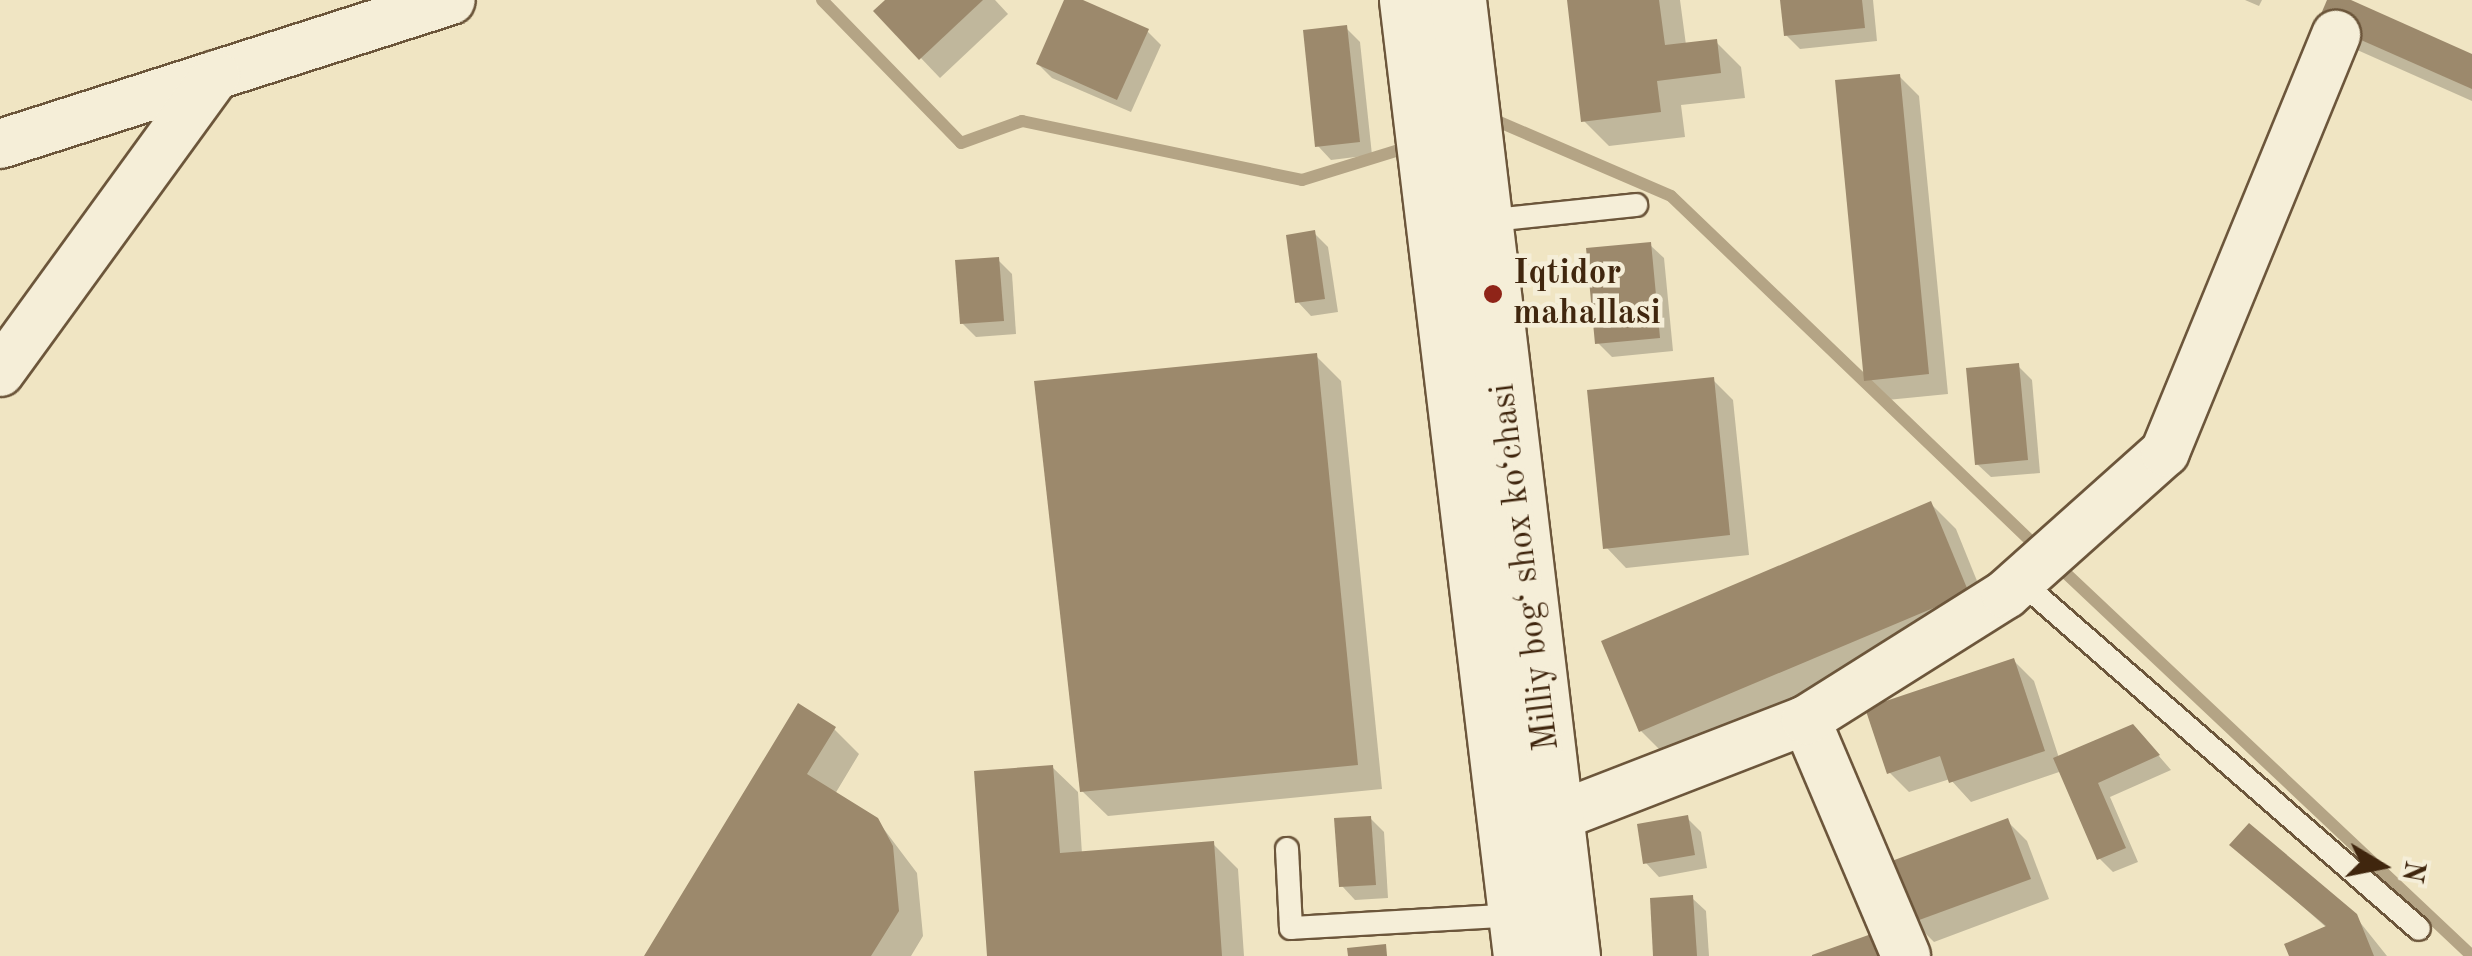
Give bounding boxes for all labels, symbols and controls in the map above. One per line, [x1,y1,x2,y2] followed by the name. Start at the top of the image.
[1513,253,1661,335] place label: Iqtidor mahallasi
[1482,283,1504,305] marker: Iqtidor mahallasi
[1483,381,1569,753] street label: Milliy bog‘ shox ko‘chasi
[2332,816,2432,916] north arrow
[2396,858,2427,884] text: N

